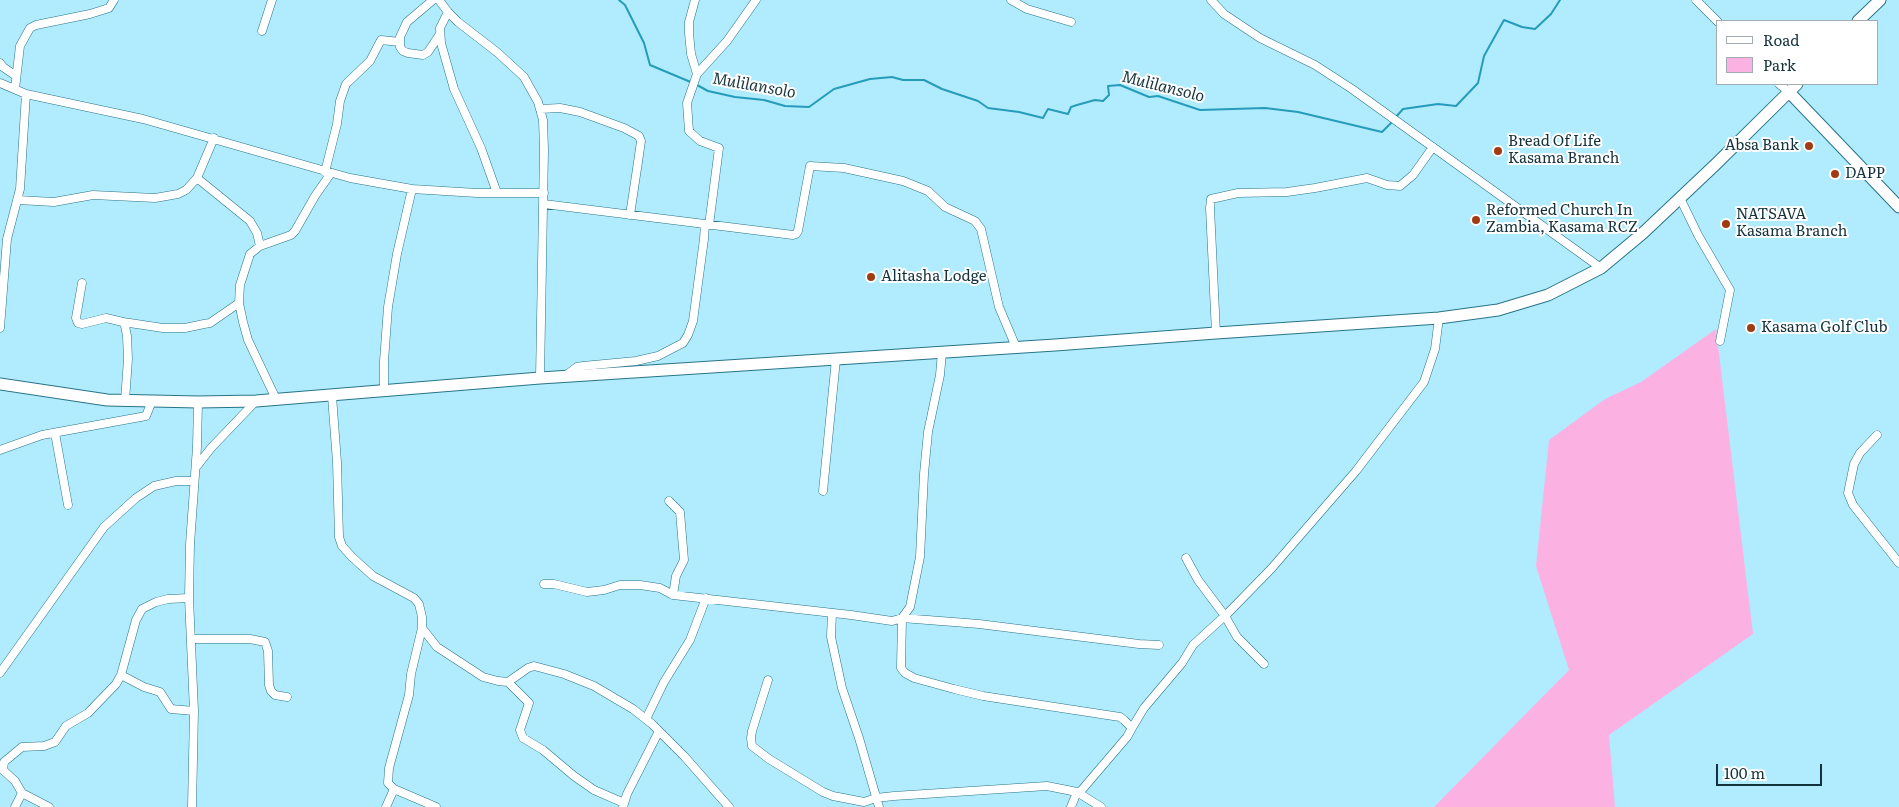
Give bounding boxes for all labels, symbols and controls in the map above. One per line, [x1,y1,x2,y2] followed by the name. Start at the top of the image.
[1716,20,1879,85] legend
[1763,28,1799,51] text: Road
[1763,53,1796,76] text: Park
[1120,67,1206,107] water label: Mulilansolo
[711,69,797,103] water label: Mulilansolo
[1508,133,1619,168] place label: Bread Of Life Kasama Branch
[1725,137,1799,155] place label: Absa Bank
[1803,140,1815,152] marker: Absa Bank
[1492,145,1504,157] marker: Bread Of Life Kasama Branch
[1845,165,1885,183] place label: DAPP
[1829,168,1841,180] marker: DAPP
[1486,202,1638,237] place label: Reformed Church In Zambia, Kasama RCZ
[1736,206,1847,241] place label: NATSAVA Kasama Branch
[1470,214,1482,226] marker: Reformed Church In Zambia, Kasama RCZ
[1720,218,1732,230] marker: NATSAVA Kasama Branch
[881,268,987,286] place label: Alitasha Lodge
[865,271,877,283] marker: Alitasha Lodge
[1761,319,1887,337] place label: Kasama Golf Club
[1745,322,1757,334] marker: Kasama Golf Club
[1719,754,1825,786] scale bar
[1724,761,1765,784] text: 100 m

